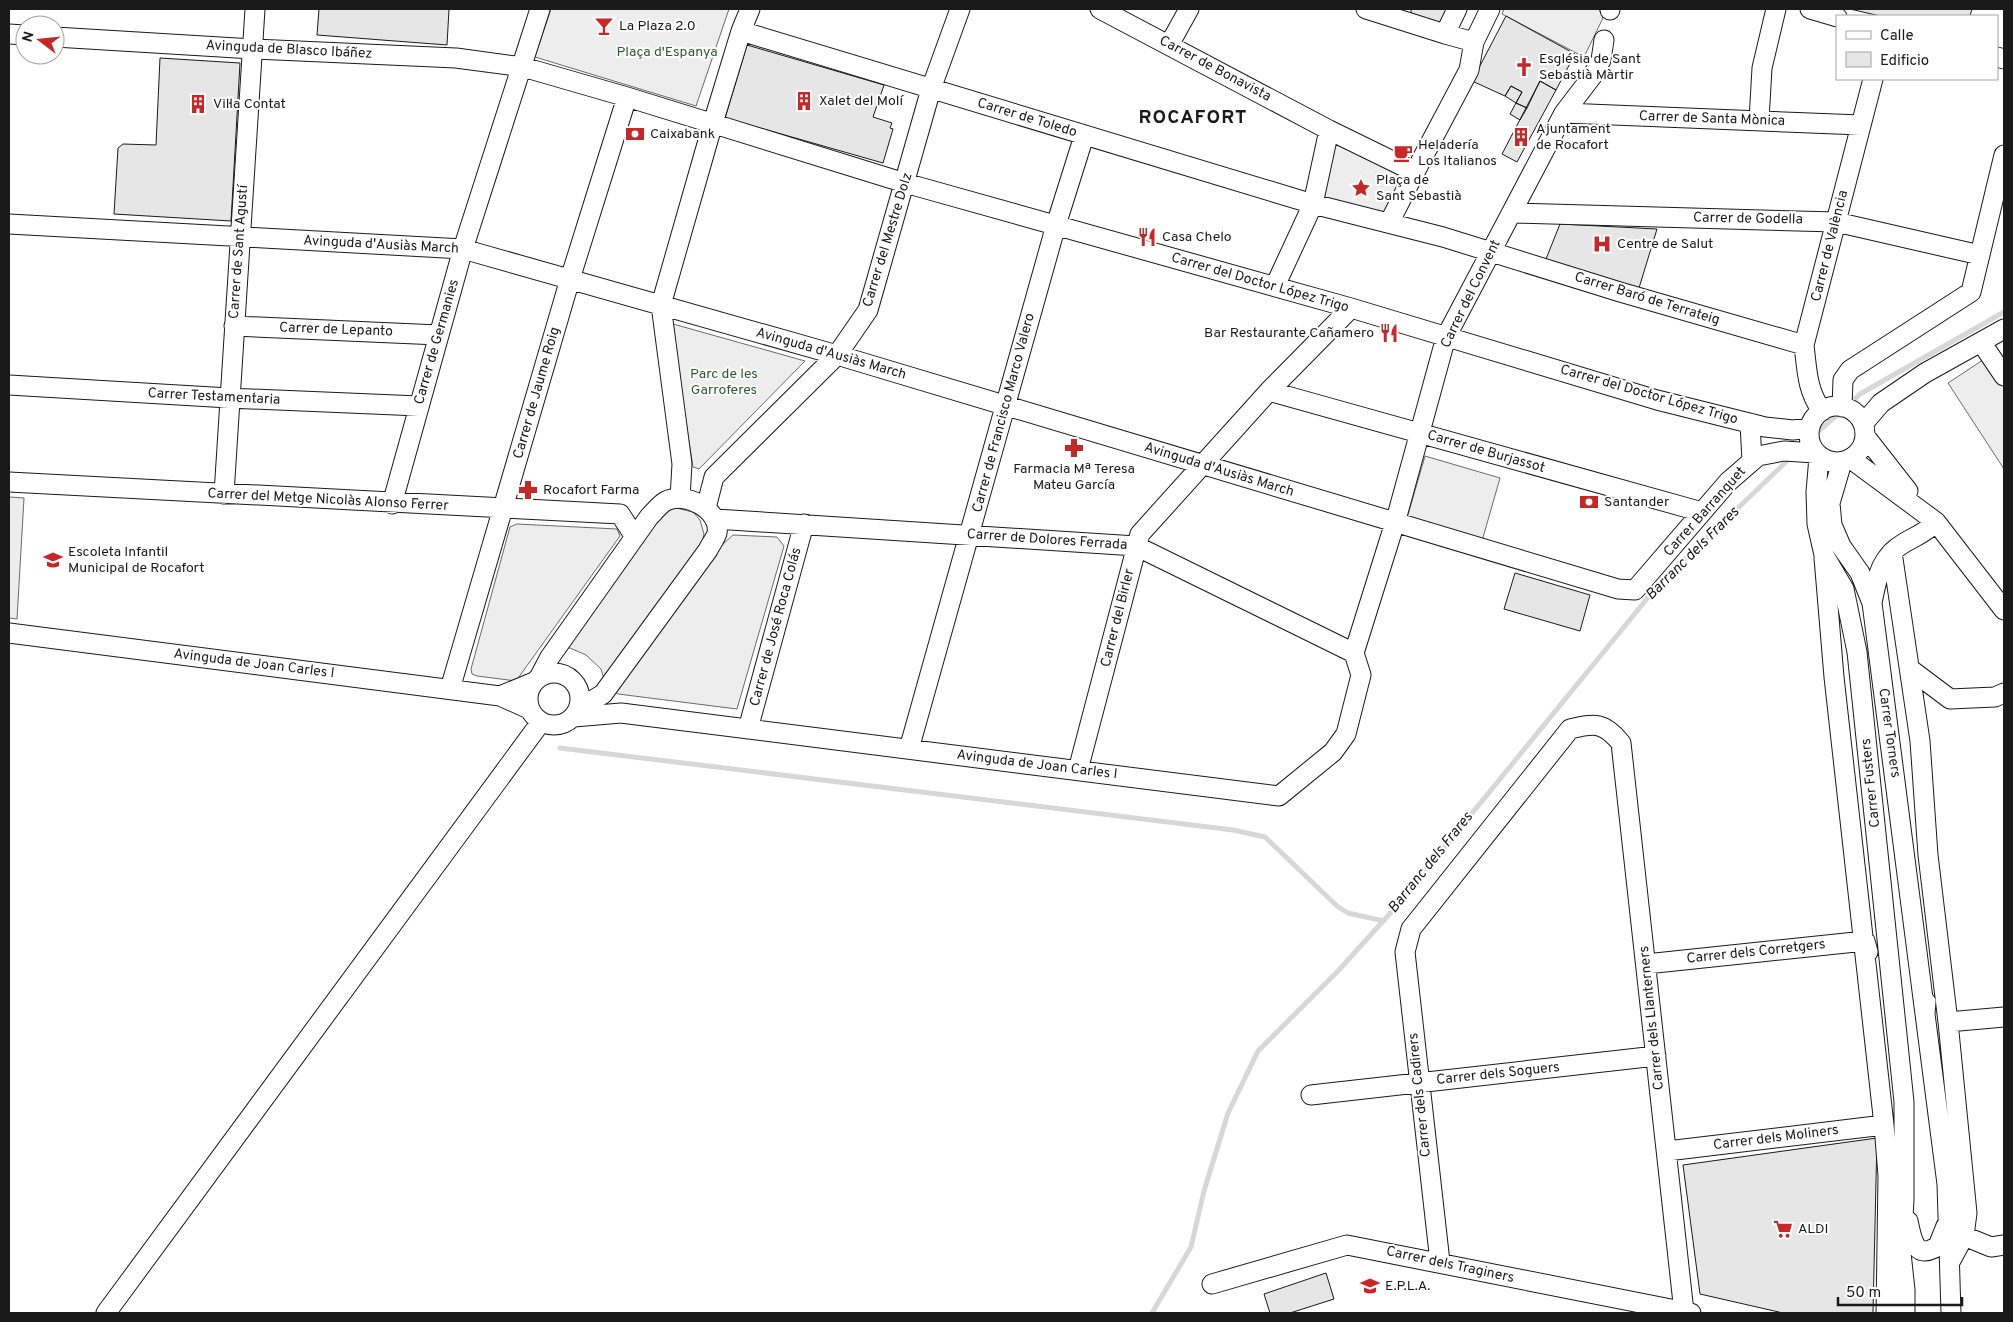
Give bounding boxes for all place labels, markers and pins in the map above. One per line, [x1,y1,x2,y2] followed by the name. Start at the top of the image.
[593,15,615,37] bar icon: La Plaza 2.0
[619,18,696,35] place label: La Plaza 2.0
[1539,51,1641,84] place label: Església de Sant Sebastià Màrtir
[1513,56,1535,78] church icon: Església de Sant Sebastià Màrtir
[793,90,815,112] building icon: Xalet del Molí
[187,93,209,115] building icon: Vil·la Contat
[819,93,904,110] place label: Xalet del Molí
[213,96,286,113] place label: Vil·la Contat
[1536,121,1611,154] place label: Ajuntament de Rocafort
[624,123,646,145] bank icon: Caixabank
[650,126,715,143] place label: Caixabank
[1510,126,1532,148] building icon: Ajuntament de Rocafort
[1418,137,1497,170] place label: Heladería Los Italianos
[1392,142,1414,164] cafe icon: Heladería Los Italianos
[1376,172,1462,205] place label: Plaça de Sant Sebastià
[1350,177,1372,199] place icon: Plaça de Sant Sebastià
[1136,226,1158,248] restaurant icon: Casa Chelo
[1162,229,1232,246] place label: Casa Chelo
[1591,233,1613,255] hospital icon: Centre de Salut
[1617,236,1713,253] place label: Centre de Salut
[1378,322,1400,344] restaurant icon: Bar Restaurante Cañamero
[1204,325,1374,342] place label: Bar Restaurante Cañamero
[1063,437,1085,459] pharmacy icon: Farmacia Mª Teresa Mateu García
[1013,461,1135,494] place label: Farmacia Mª Teresa Mateu García
[517,479,539,501] pharmacy icon: Rocafort Farma
[543,482,639,499] place label: Rocafort Farma
[1578,491,1600,513] bank icon: Santander
[1604,494,1670,511] place label: Santander
[68,544,205,577] place label: Escoleta Infantil Municipal de Rocafort
[42,549,64,571] school or university icon: Escoleta Infantil Municipal de Rocafort
[1772,1218,1794,1240] supermarket icon: ALDI
[1798,1221,1829,1238] place label: ALDI
[1359,1275,1381,1297] school or university icon: E.P.L.A.
[1385,1278,1430,1295] place label: E.P.L.A.

